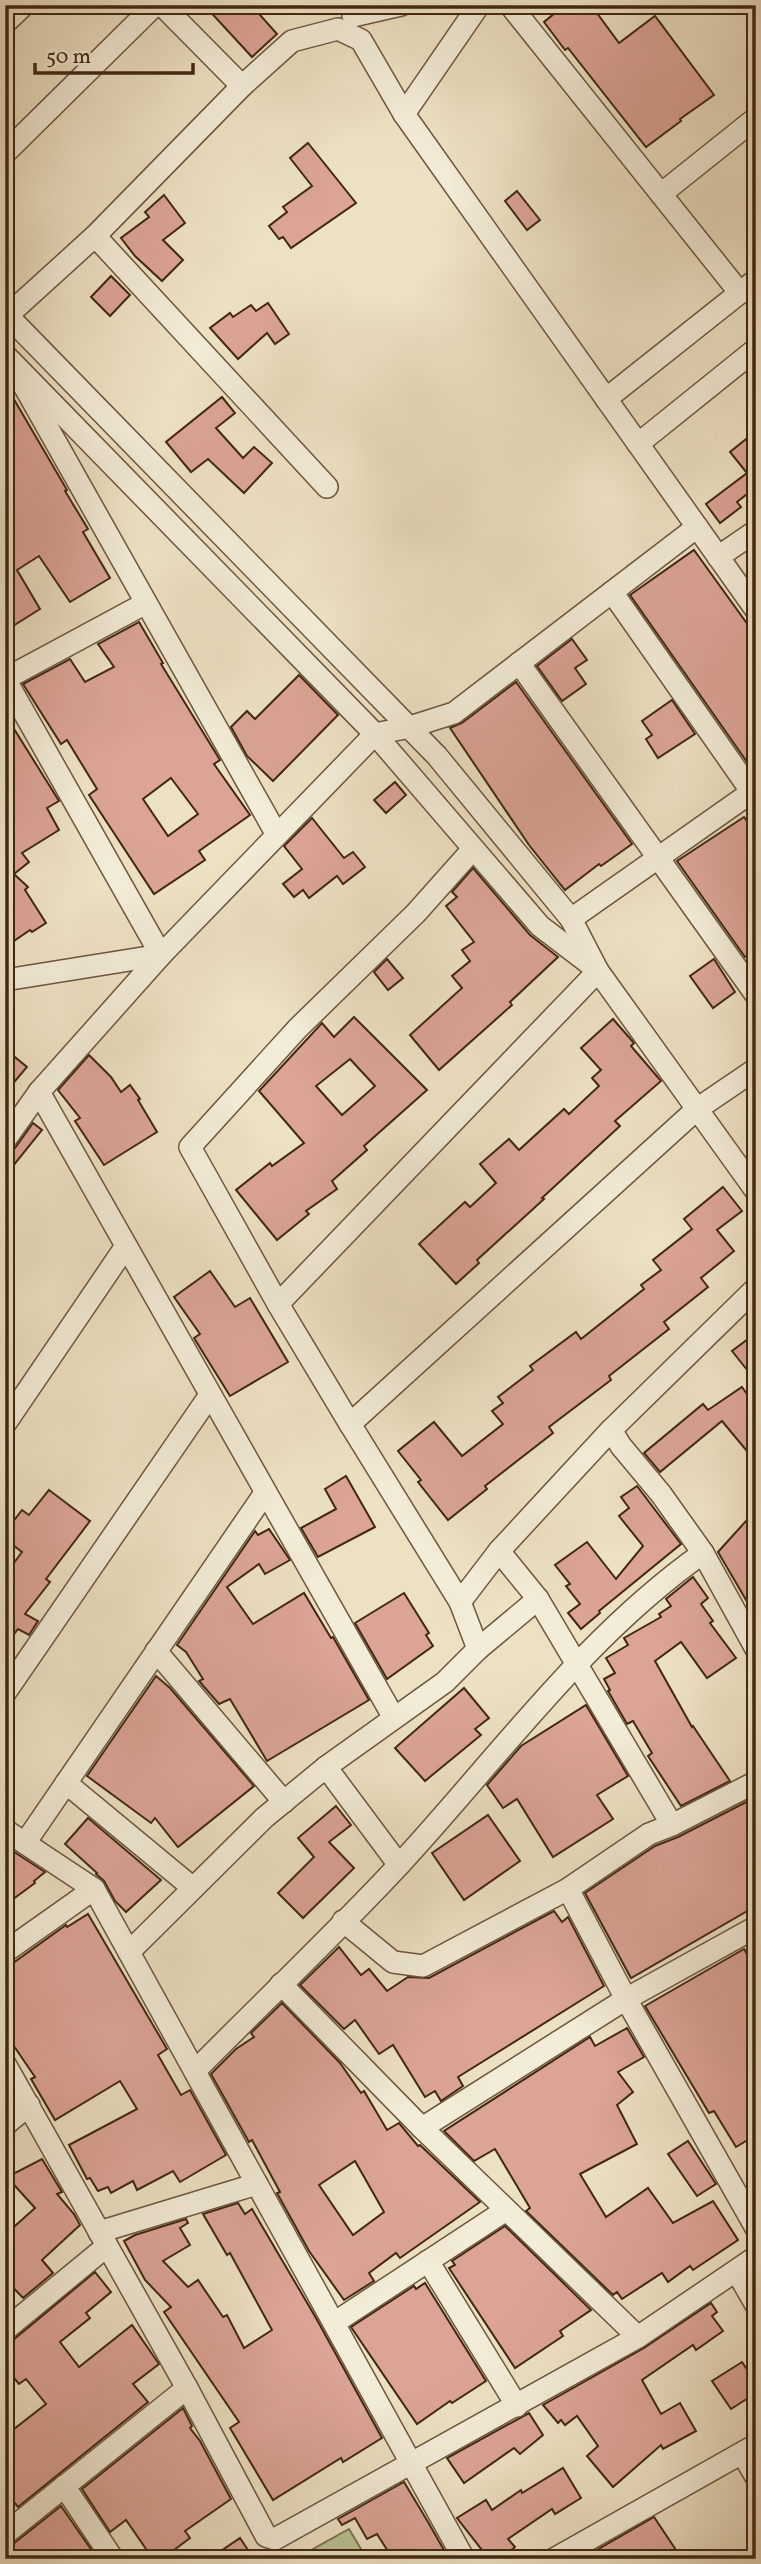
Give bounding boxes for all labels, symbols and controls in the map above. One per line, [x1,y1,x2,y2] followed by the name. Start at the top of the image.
[35,32,192,76] scale bar
[46,43,91,72] text: 50 m

